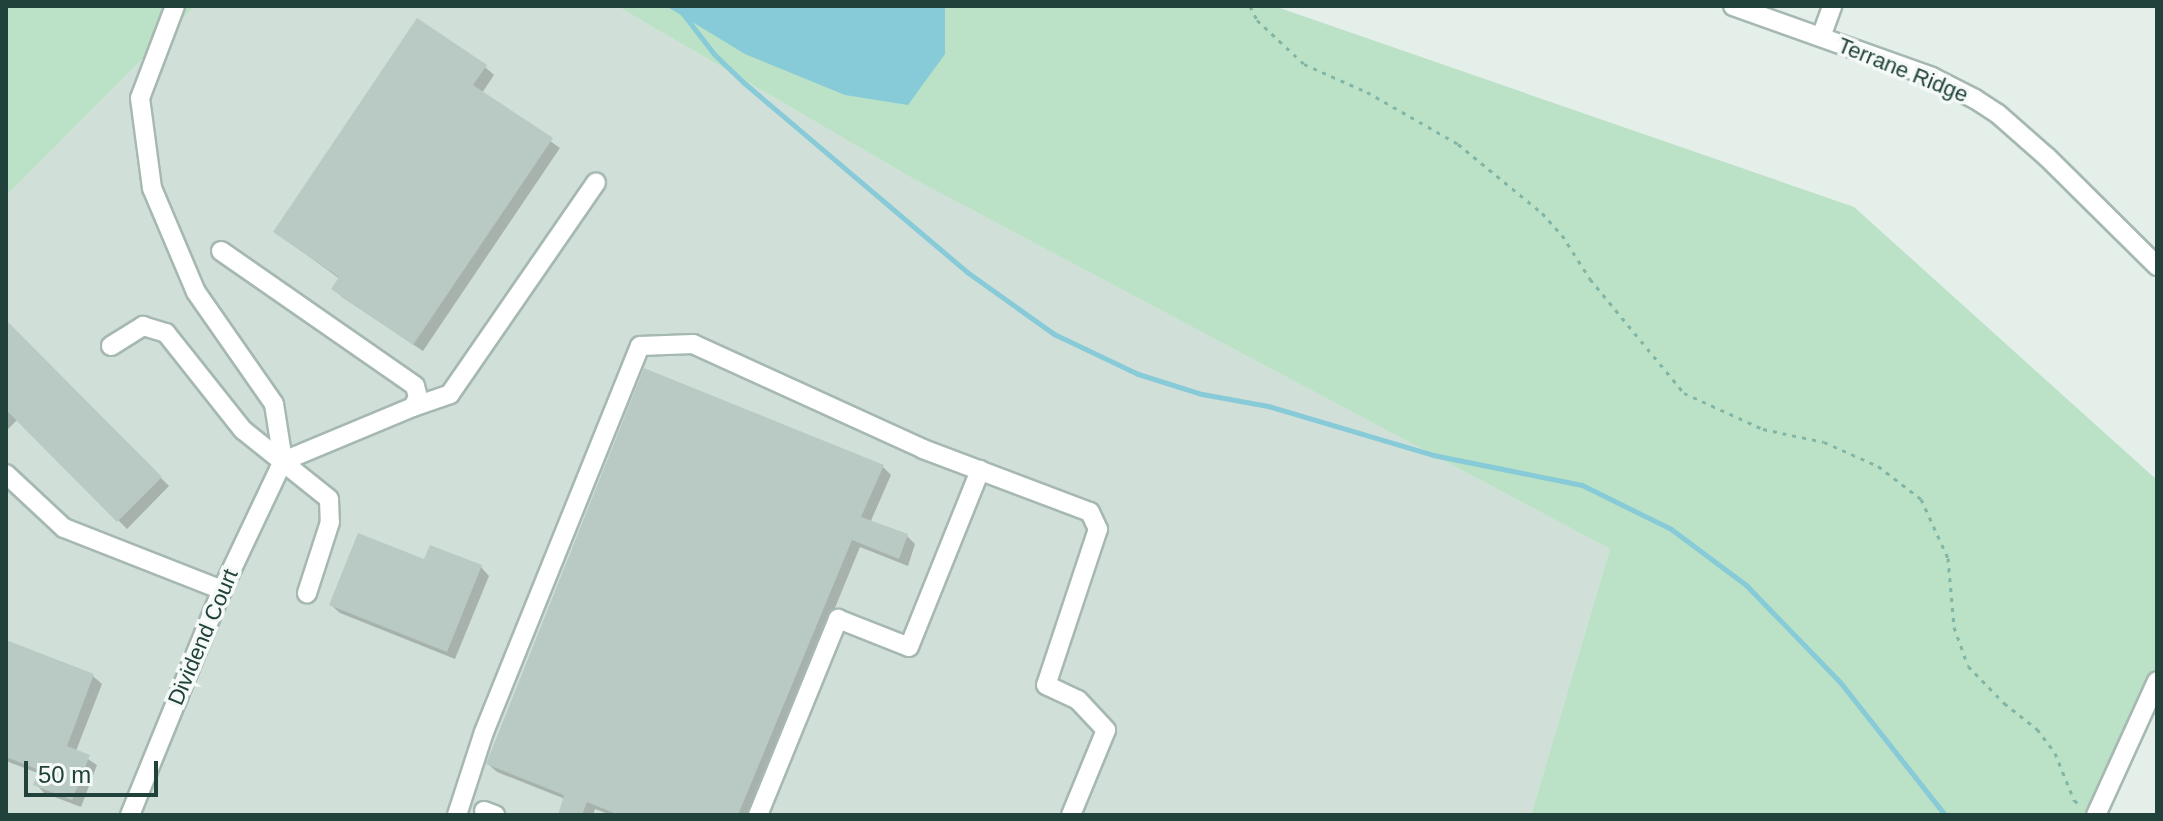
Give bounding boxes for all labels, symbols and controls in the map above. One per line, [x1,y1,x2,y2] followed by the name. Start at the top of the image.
[1834,32,1972,108] street label: Terrane Ridge
[162,565,244,709] street label: Dividend Court
[28,745,162,795] scale bar
[38,761,91,788] text: 50 m

